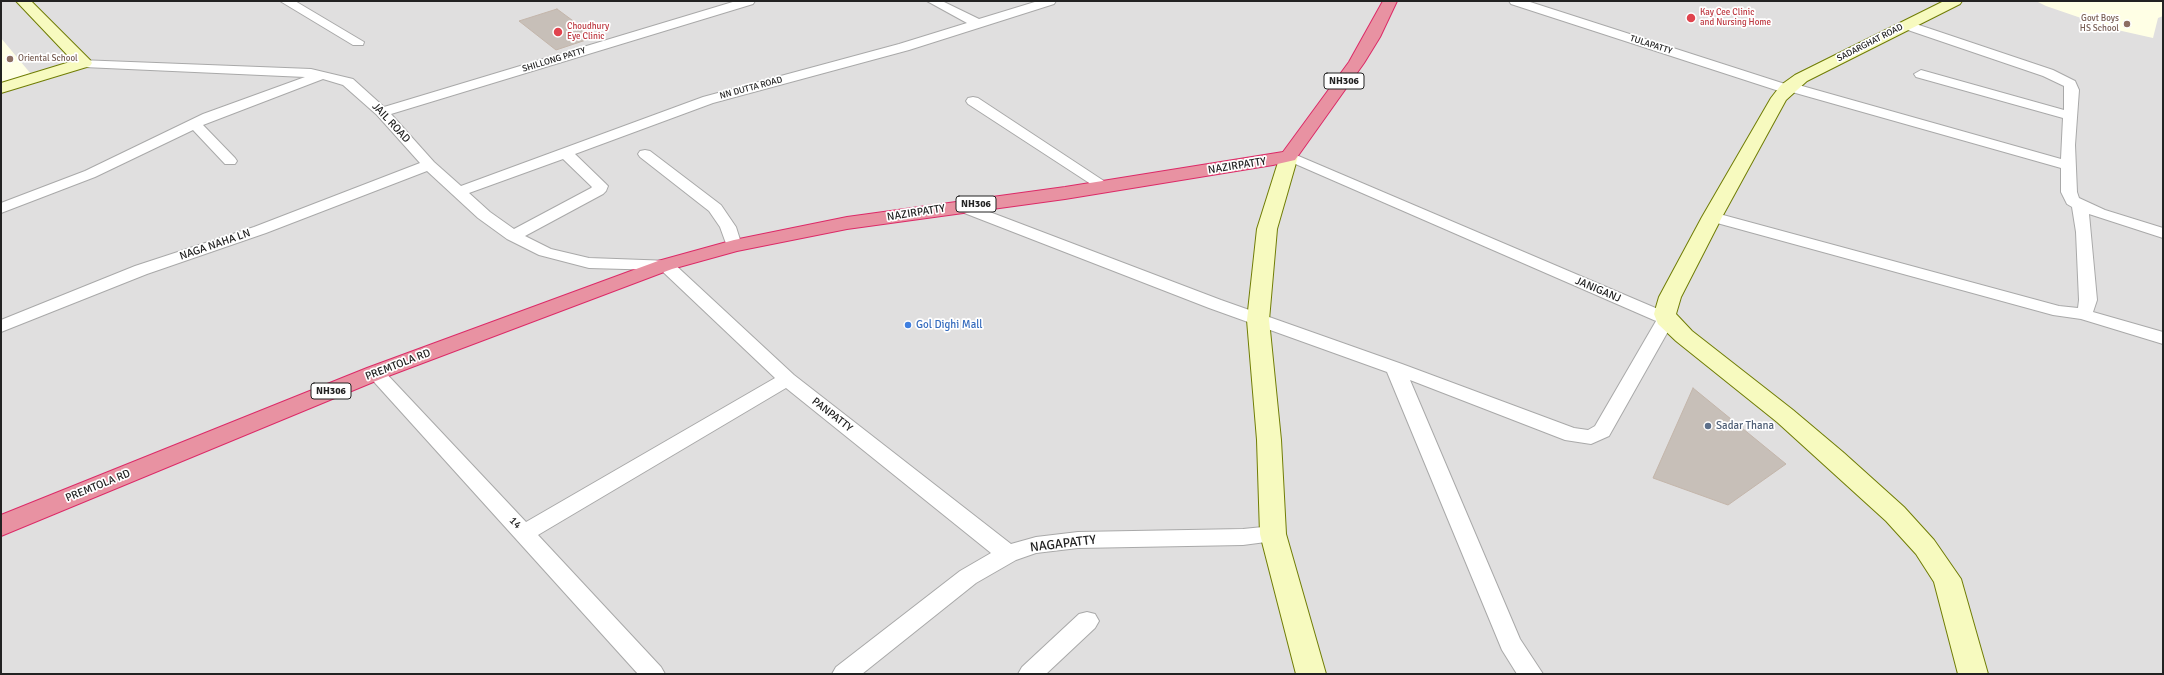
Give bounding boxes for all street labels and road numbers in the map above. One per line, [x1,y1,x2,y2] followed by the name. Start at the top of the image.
[1835,22,1905,64] street label: SADARGHAT ROAD
[1629,33,1673,57] street label: TULAPATTY
[521,45,587,75] street label: SHILLONG PATTY
[1324,73,1364,89] road number: NH306
[718,74,784,102] street label: NN DUTTA ROAD
[369,100,413,146] street label: JAIL ROAD
[1207,155,1267,177] street label: NAZIRPATTY
[956,196,996,212] road number: NH306
[886,202,946,224] street label: NAZIRPATTY
[178,227,252,263] street label: NAGA NAHA LN
[1573,274,1623,306] street label: JANIGANJ
[364,347,432,383] street label: PREMTOLA RD
[311,383,351,399] road number: NH306
[809,395,855,435] street label: PANPATTY
[64,467,132,505] street label: PREMTOLA RD
[506,514,524,532] street label: 14
[1029,532,1097,556] street label: NAGAPATTY

